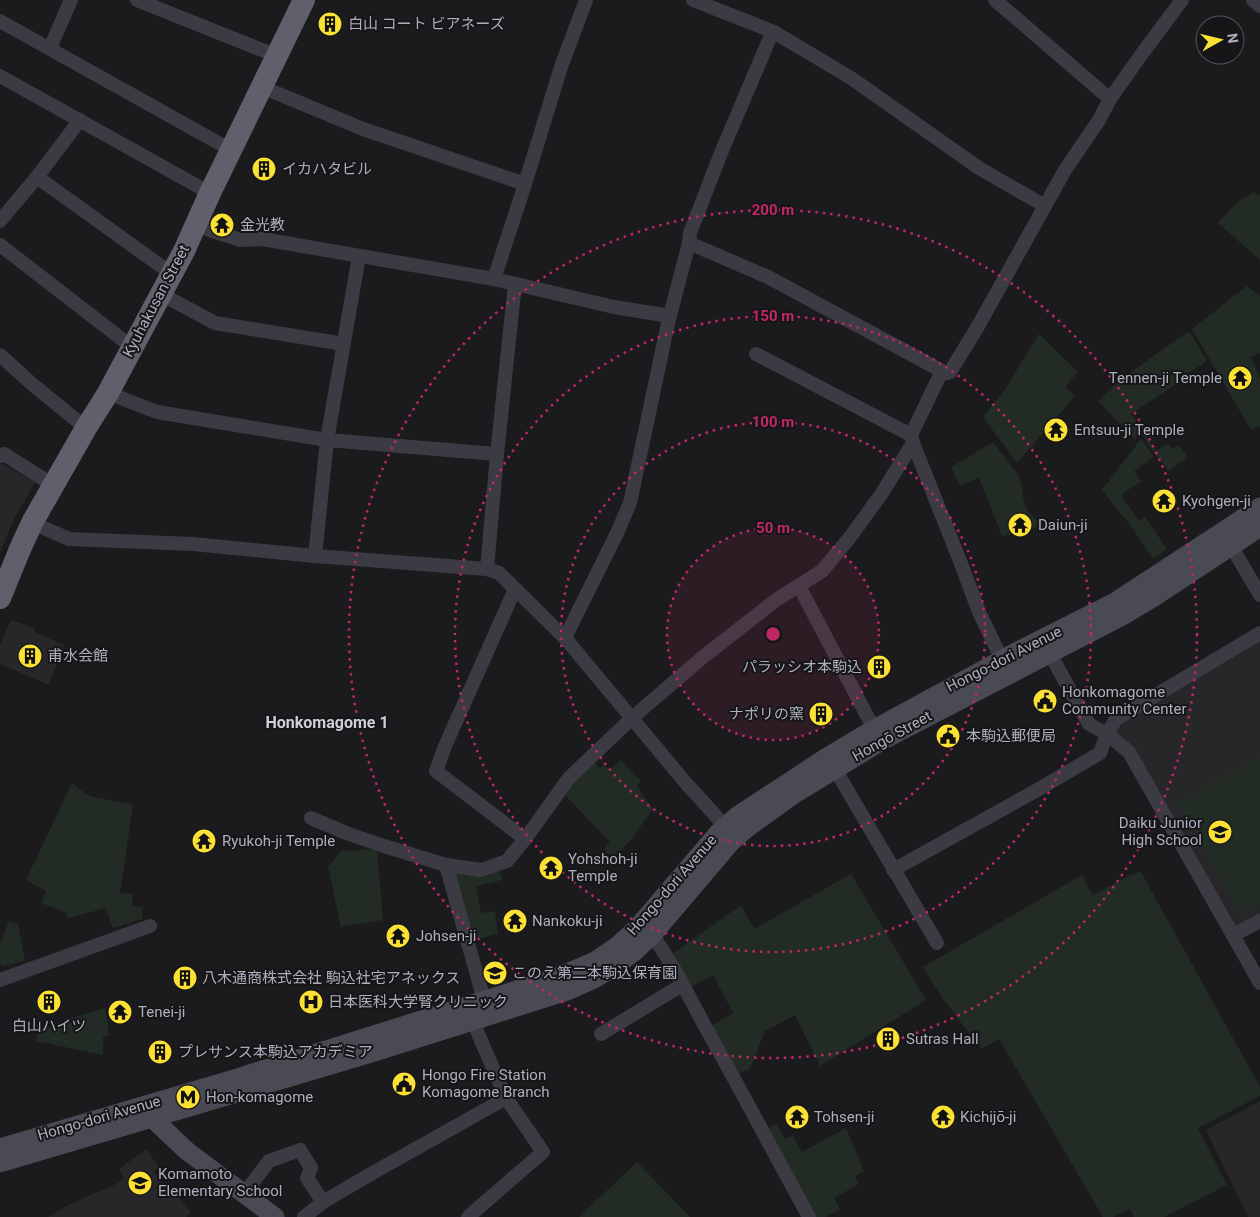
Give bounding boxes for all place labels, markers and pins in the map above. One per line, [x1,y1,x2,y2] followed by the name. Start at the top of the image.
[317,11,343,37] building icon: 白山 コート ビアネーズ
[348,15,505,33] place label: 白山 コート ビアネーズ
[251,156,277,182] building icon: イカハタビル
[282,160,372,178] place label: イカハタビル
[209,212,235,238] temple icon: 金光教
[240,216,285,234] place label: 金光教
[1227,365,1253,391] temple icon: Tennen-ji Temple
[1109,369,1222,387] place label: Tennen-ji Temple
[1043,417,1069,443] temple icon: Entsuu-ji Temple
[1074,421,1184,439] place label: Entsuu-ji Temple
[1151,488,1177,514] temple icon: Kyohgen-ji
[1182,492,1251,510] place label: Kyohgen-ji
[1007,512,1033,538] temple icon: Daiun-ji
[1038,516,1088,534] place label: Daiun-ji
[764,625,782,643] centre of rings
[17,643,43,669] building icon: 甫水会館
[48,647,108,665] place label: 甫水会館
[866,654,892,680] building icon: パラッシオ本駒込
[742,658,862,676] place label: パラッシオ本駒込
[1062,683,1187,718] place label: Honkomagome Community Center
[1032,688,1058,714] public building icon: Honkomagome Community Center
[808,701,834,727] building icon: ナポリの窯
[729,705,804,723] place label: ナポリの窯
[935,723,961,749] public building icon: 本駒込郵便局
[966,727,1056,745] place label: 本駒込郵便局
[1119,814,1202,849] place label: Daiku Junior High School
[1207,819,1233,845] school or university icon: Daiku Junior High School
[191,828,217,854] temple icon: Ryukoh-ji Temple
[222,832,335,850] place label: Ryukoh-ji Temple
[568,850,638,885] place label: Yohshoh-ji Temple
[538,855,564,881] temple icon: Yohshoh-ji Temple
[502,908,528,934] temple icon: Nankoku-ji
[532,912,603,930] place label: Nankoku-ji
[385,923,411,949] temple icon: Johsen-ji
[416,927,476,945] place label: Johsen-ji
[482,960,508,986] school or university icon: このえ第二本駒込保育園
[512,964,677,982] place label: このえ第二本駒込保育園
[172,965,198,991] building icon: 八木通商株式会社 駒込社宅アネックス
[202,969,460,987] place label: 八木通商株式会社 駒込社宅アネックス
[36,989,62,1015] building icon: 白山ハイツ
[298,989,324,1015] hospital icon: 日本医科大学腎クリニック
[328,993,508,1011] place label: 日本医科大学腎クリニック
[107,999,133,1025] temple icon: Tenei-ji
[138,1003,185,1021] place label: Tenei-ji
[12,1017,86,1035] place label: 白山ハイツ
[875,1026,901,1052] building icon: Sutras Hall
[906,1030,979,1048] place label: Sutras Hall
[147,1039,173,1065] building icon: プレサンス本駒込アカデミア
[178,1043,373,1061] place label: プレサンス本駒込アカデミア
[422,1066,550,1101] place label: Hongo Fire Station Komagome Branch
[391,1071,417,1097] public building icon: Hongo Fire Station Komagome Branch
[175,1084,201,1110] metro station icon: Hon-komagome
[206,1088,313,1106] place label: Hon-komagome
[784,1104,810,1130] temple icon: Tohsen-ji
[930,1104,956,1130] temple icon: Kichijō-ji
[814,1108,874,1126] place label: Tohsen-ji
[960,1108,1016,1126] place label: Kichijō-ji
[158,1165,282,1200] place label: Komamoto Elementary School
[127,1170,153,1196] school or university icon: Komamoto Elementary School

